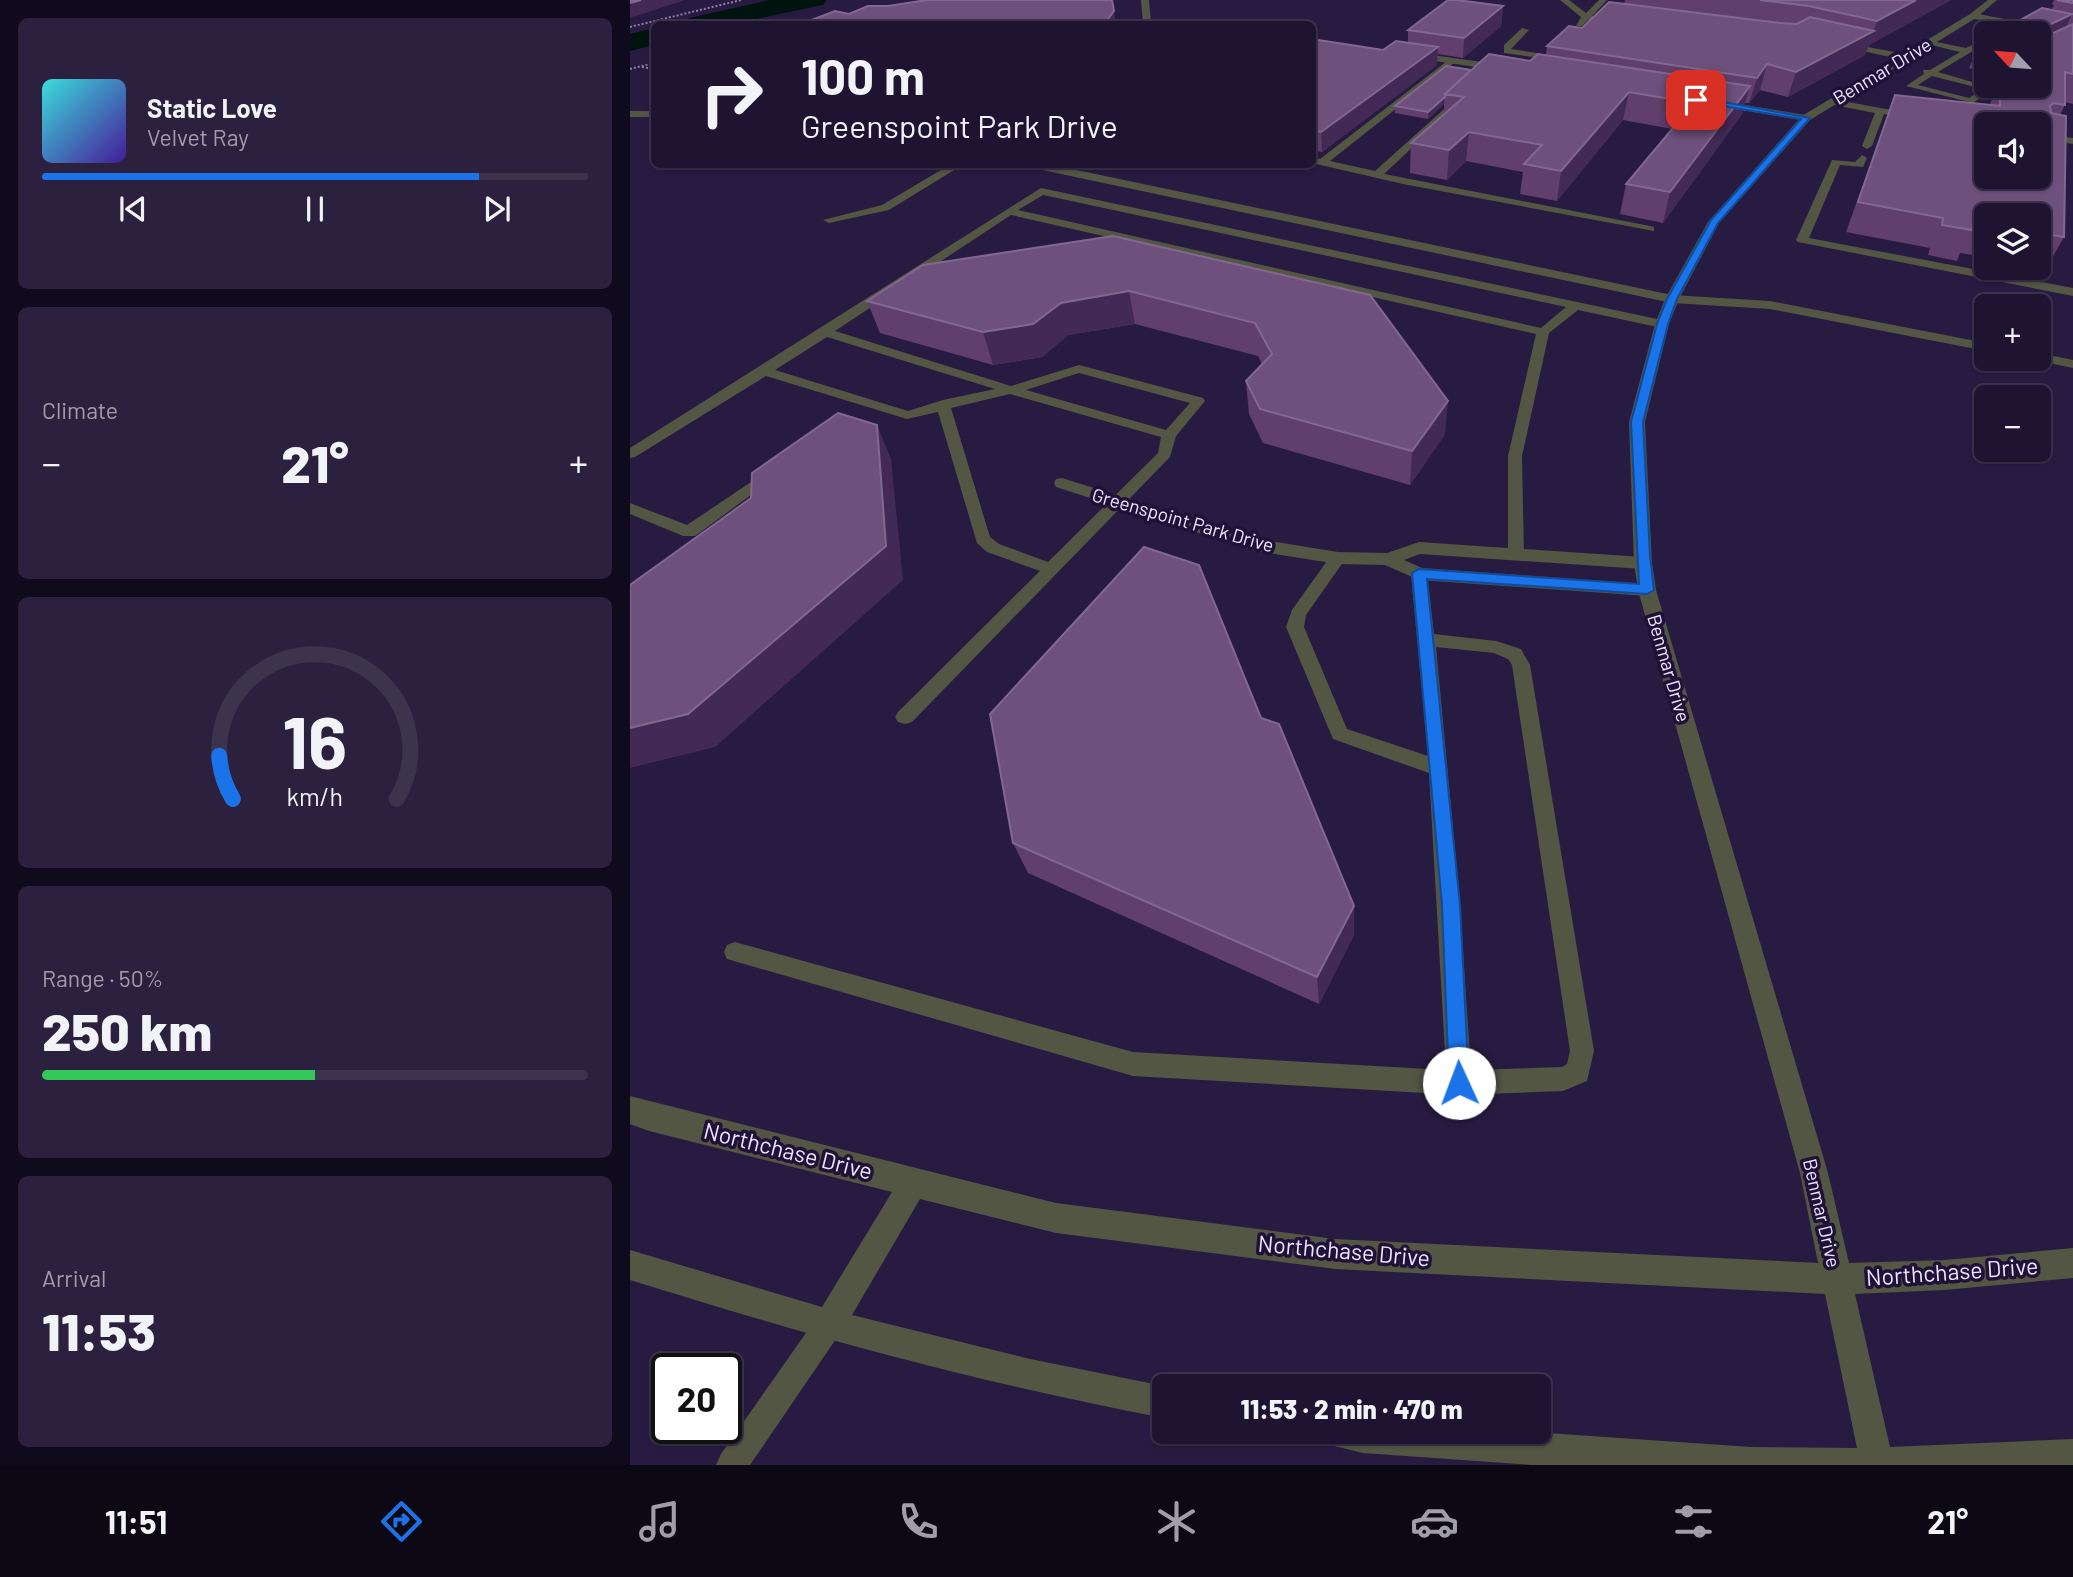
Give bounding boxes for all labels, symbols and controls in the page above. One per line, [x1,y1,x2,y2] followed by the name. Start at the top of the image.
[1974,21,2051,98] north arrow
[1974,21,2051,462] map controls
[1828,32,1935,109] street label: Benmar Drive
[801,46,925,105] text: 100 m
[686,49,777,140] icon: right
[1666,70,1726,130] pin
[1677,81,1715,119] icon: arrive
[147,92,277,123] text: Static Love
[801,106,1118,144] text: Greenspoint Park Drive
[1974,112,2051,189] button: sound
[147,123,249,151] text: Velvet Ray
[114,190,152,228] icon: previous
[296,190,334,228] icon: pause
[478,190,516,228] icon: next
[1974,203,2051,280] button: layers
[1974,294,2051,371] button: +
[1974,385,2051,462] button: −
[42,396,118,424] text: Climate
[281,431,349,493] text: 21°
[42,439,61,485] text: −
[569,439,588,485] text: +
[1090,483,1277,556] street label: Greenspoint Park Drive
[1643,611,1696,724] street label: Benmar Drive
[283,696,347,784] text: 16
[287,780,343,810] text: km/h
[42,964,163,992] text: Range · 50%
[42,999,212,1061] text: 250 km
[1422,1046,1496,1120] position arrow
[701,1116,875,1185] street label: Northchase Drive
[1799,1156,1846,1269] street label: Benmar Drive
[1257,1229,1431,1271] street label: Northchase Drive
[1865,1251,2039,1291] street label: Northchase Drive
[42,1264,106,1292] text: Arrival
[42,1299,156,1361] text: 11:53
[651,1353,742,1444] speed limit sign: 20
[1240,1393,1463,1424] text: 11:53 · 2 min · 470 m
[377,1497,426,1546] icon: directions
[635,1497,684,1546] icon: music
[894,1497,943,1546] icon: phone
[1152,1497,1201,1546] icon: climate
[1410,1497,1459,1546] icon: car
[1669,1497,1718,1546] icon: filters
[105,1502,167,1540] text: 11:51
[1927,1502,1968,1540] text: 21°

